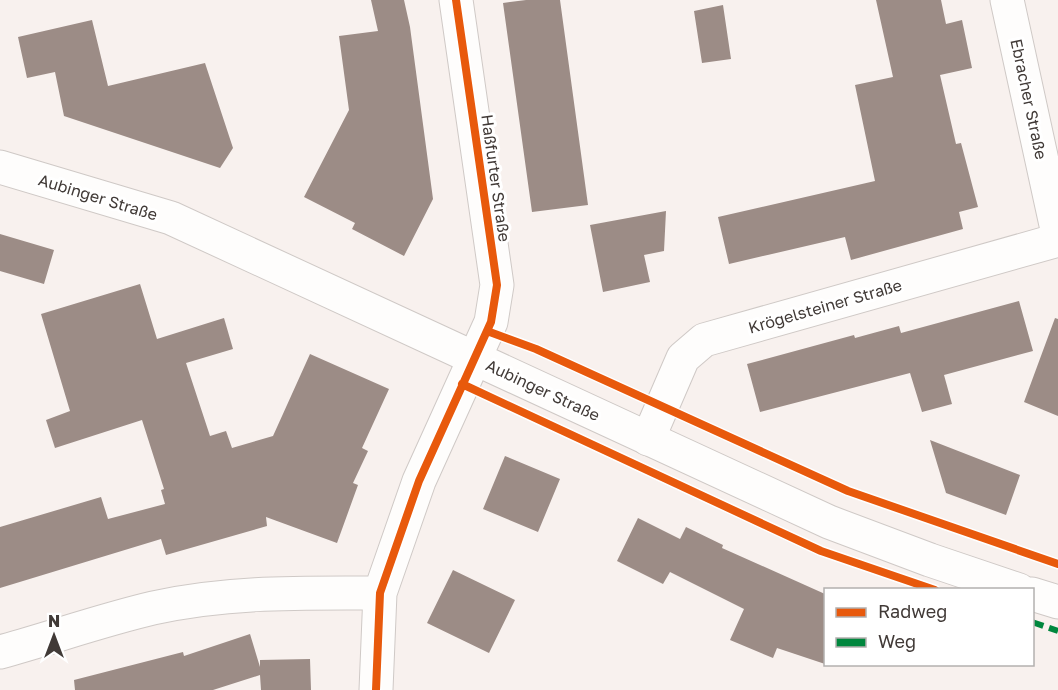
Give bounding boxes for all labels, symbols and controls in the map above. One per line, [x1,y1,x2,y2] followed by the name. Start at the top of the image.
[1006,37,1052,161] street label: Ebracher Straße
[477,113,515,243] street label: Haßfurter Straße
[36,169,160,225] street label: Aubinger Straße
[746,275,904,337] street label: Krögelsteiner Straße
[483,355,603,425] street label: Aubinger Straße
[824,588,1034,666] legend
[878,600,947,622] text: Radweg
[24,606,84,666] north arrow
[48,611,60,631] text: N
[878,630,916,652] text: Weg

